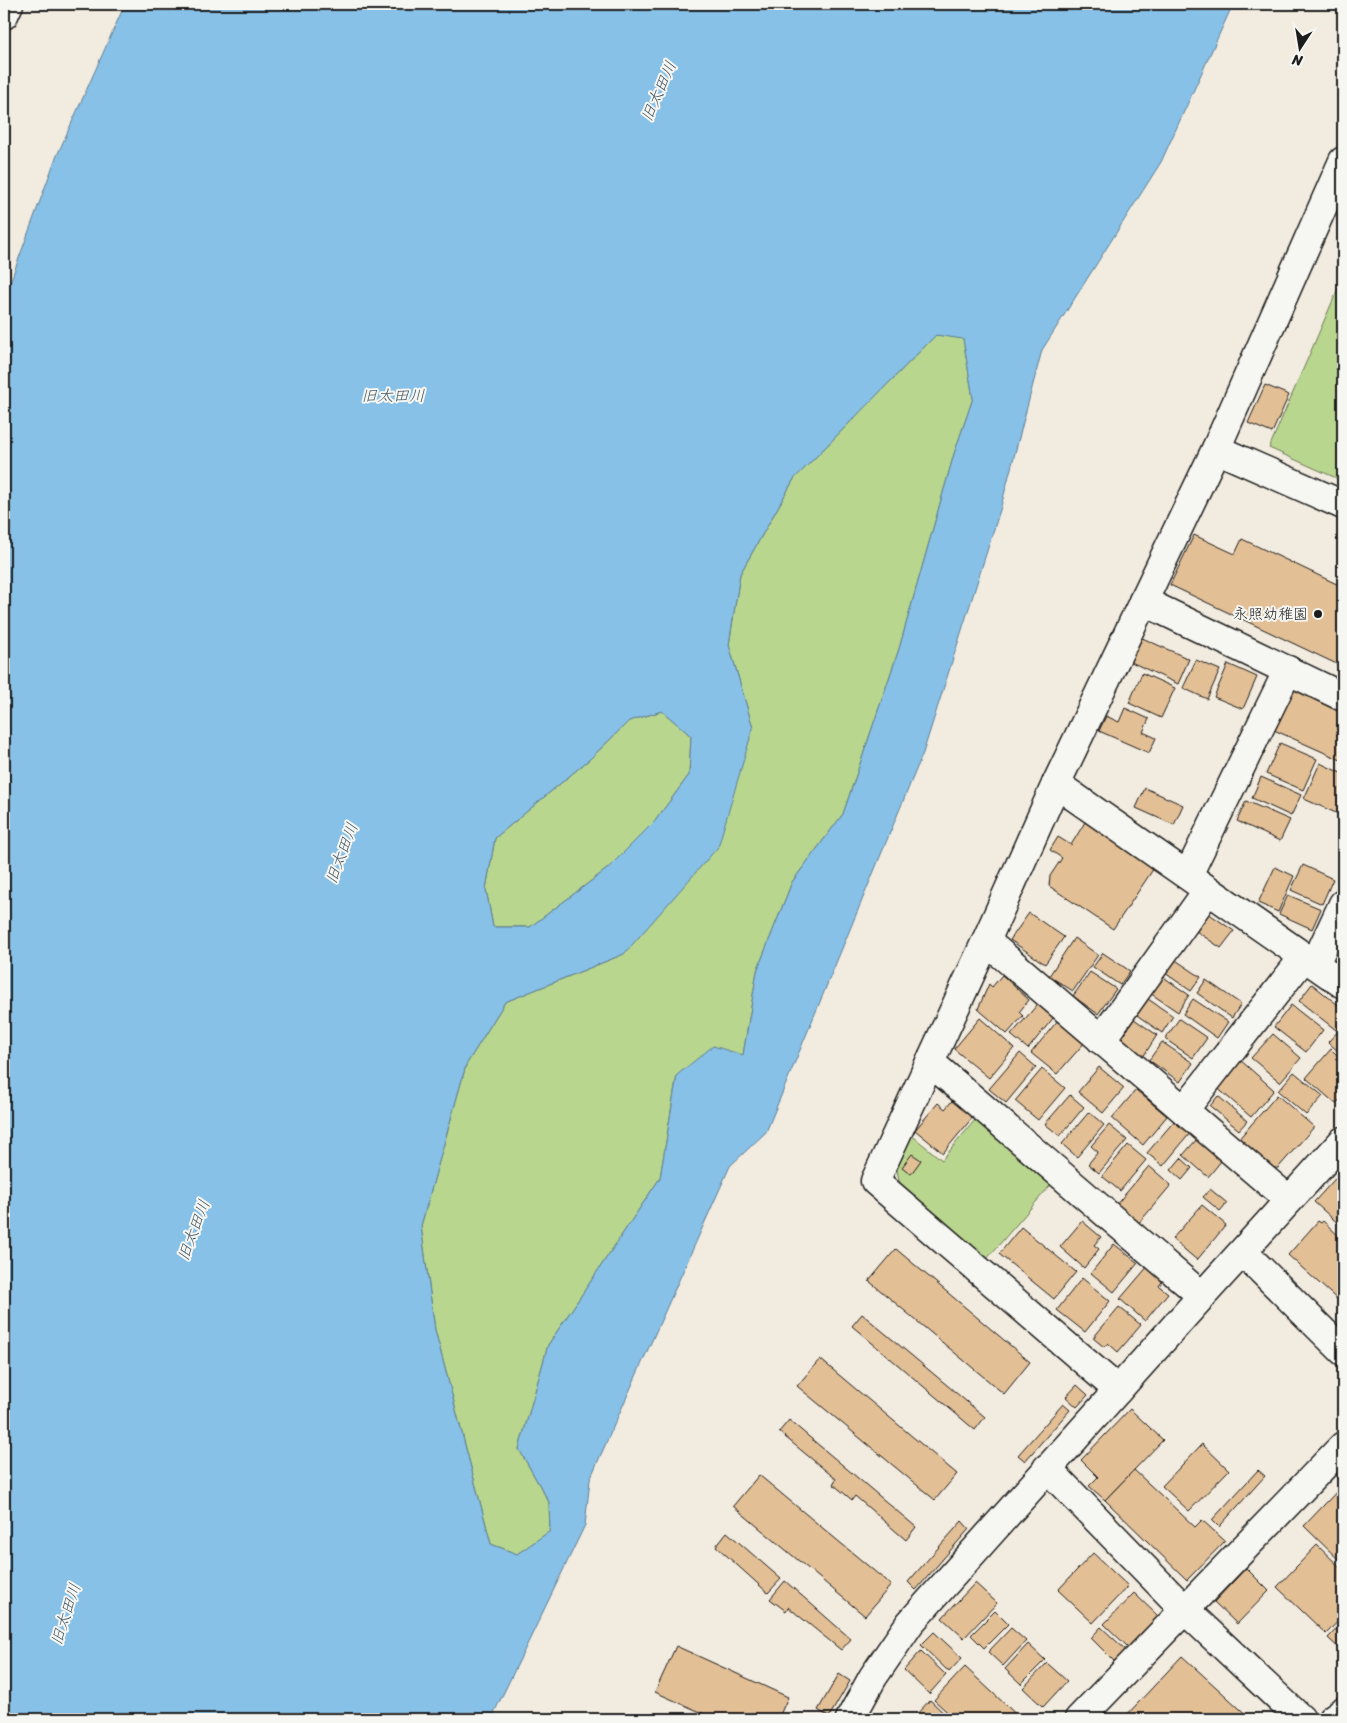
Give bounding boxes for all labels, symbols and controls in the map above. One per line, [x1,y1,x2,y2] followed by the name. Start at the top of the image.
[1274,22,1324,72] north arrow
[1290,47,1306,74] text: N
[632,56,685,126] water label: 旧太田川
[361,381,425,410] water label: 旧太田川
[1233,601,1308,627] place label: 永照幼稚園
[1312,608,1324,620] marker: 永照幼稚園
[316,818,366,888] water label: 旧太田川
[168,1195,218,1265] water label: 旧太田川
[42,1579,89,1649] water label: 旧太田川

